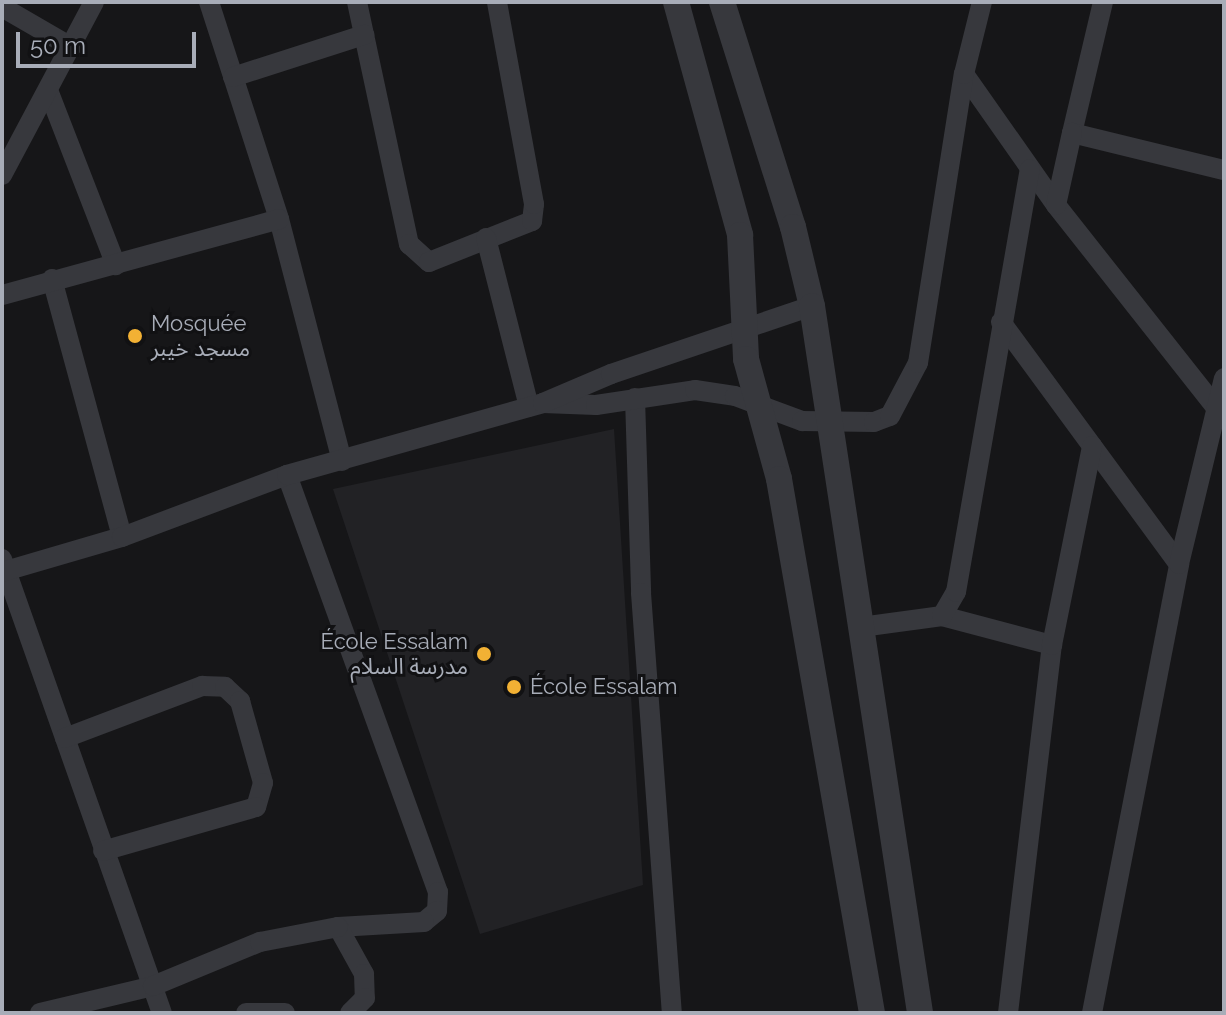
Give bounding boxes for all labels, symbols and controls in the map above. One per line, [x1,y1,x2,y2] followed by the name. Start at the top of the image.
[20,16,200,66] scale bar
[30,31,86,60] text: 50 m
[151,310,250,362] place label: Mosquée مسجد خيبر
[126,327,144,345] marker: Mosquée مسجد خيبر
[321,628,468,680] place label: École Essalam مدرسة السلام
[475,645,493,663] marker: École Essalam مدرسة السلام
[530,674,677,700] place label: École Essalam
[505,678,523,696] marker: École Essalam

